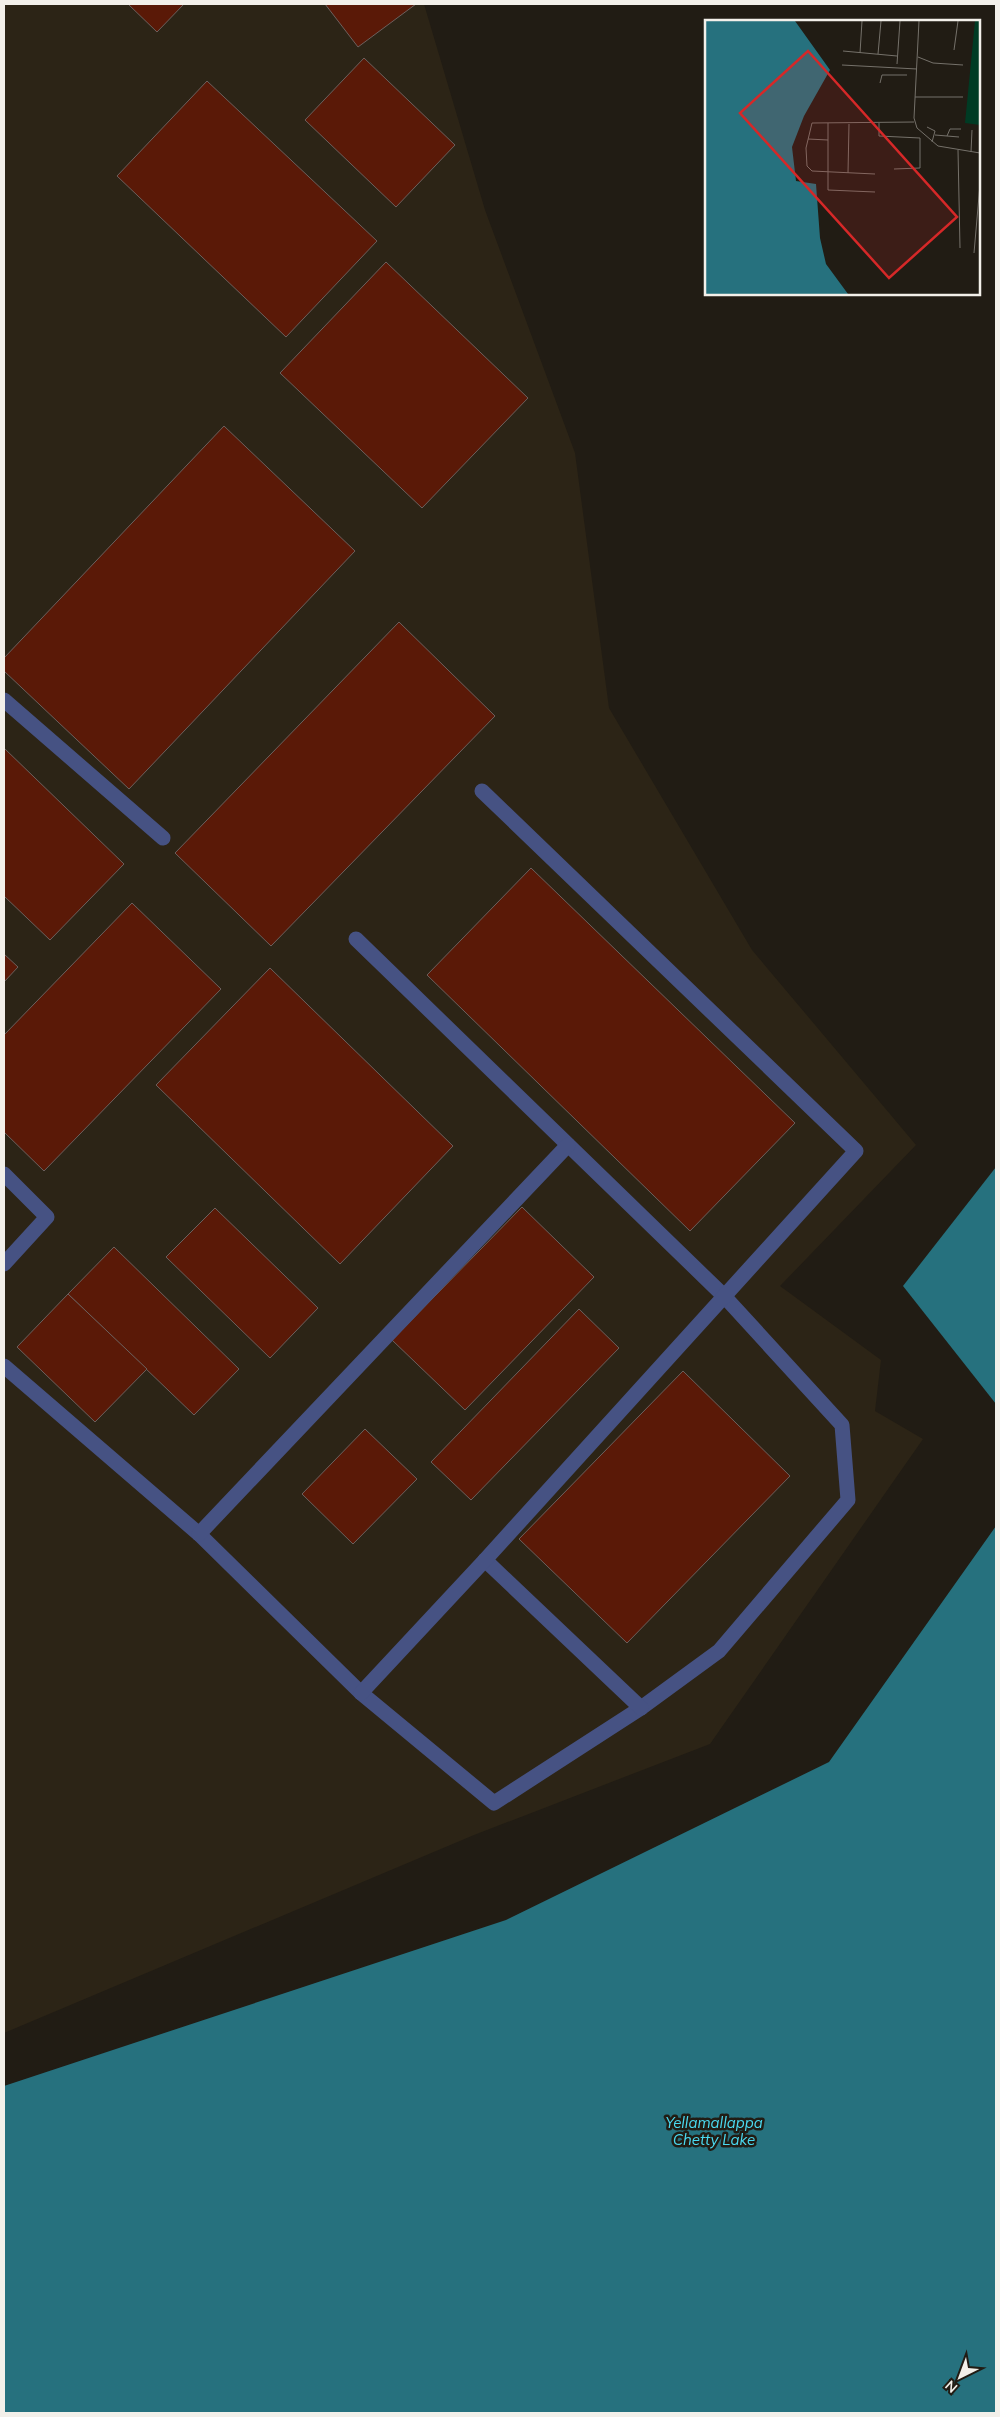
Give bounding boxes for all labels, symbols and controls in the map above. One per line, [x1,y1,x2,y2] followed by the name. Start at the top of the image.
[705,20,980,295] inset map
[665,2113,763,2149] water label: Yellamallappa Chetty Lake
[935,2352,985,2402] north arrow
[941,2376,961,2397] text: N

